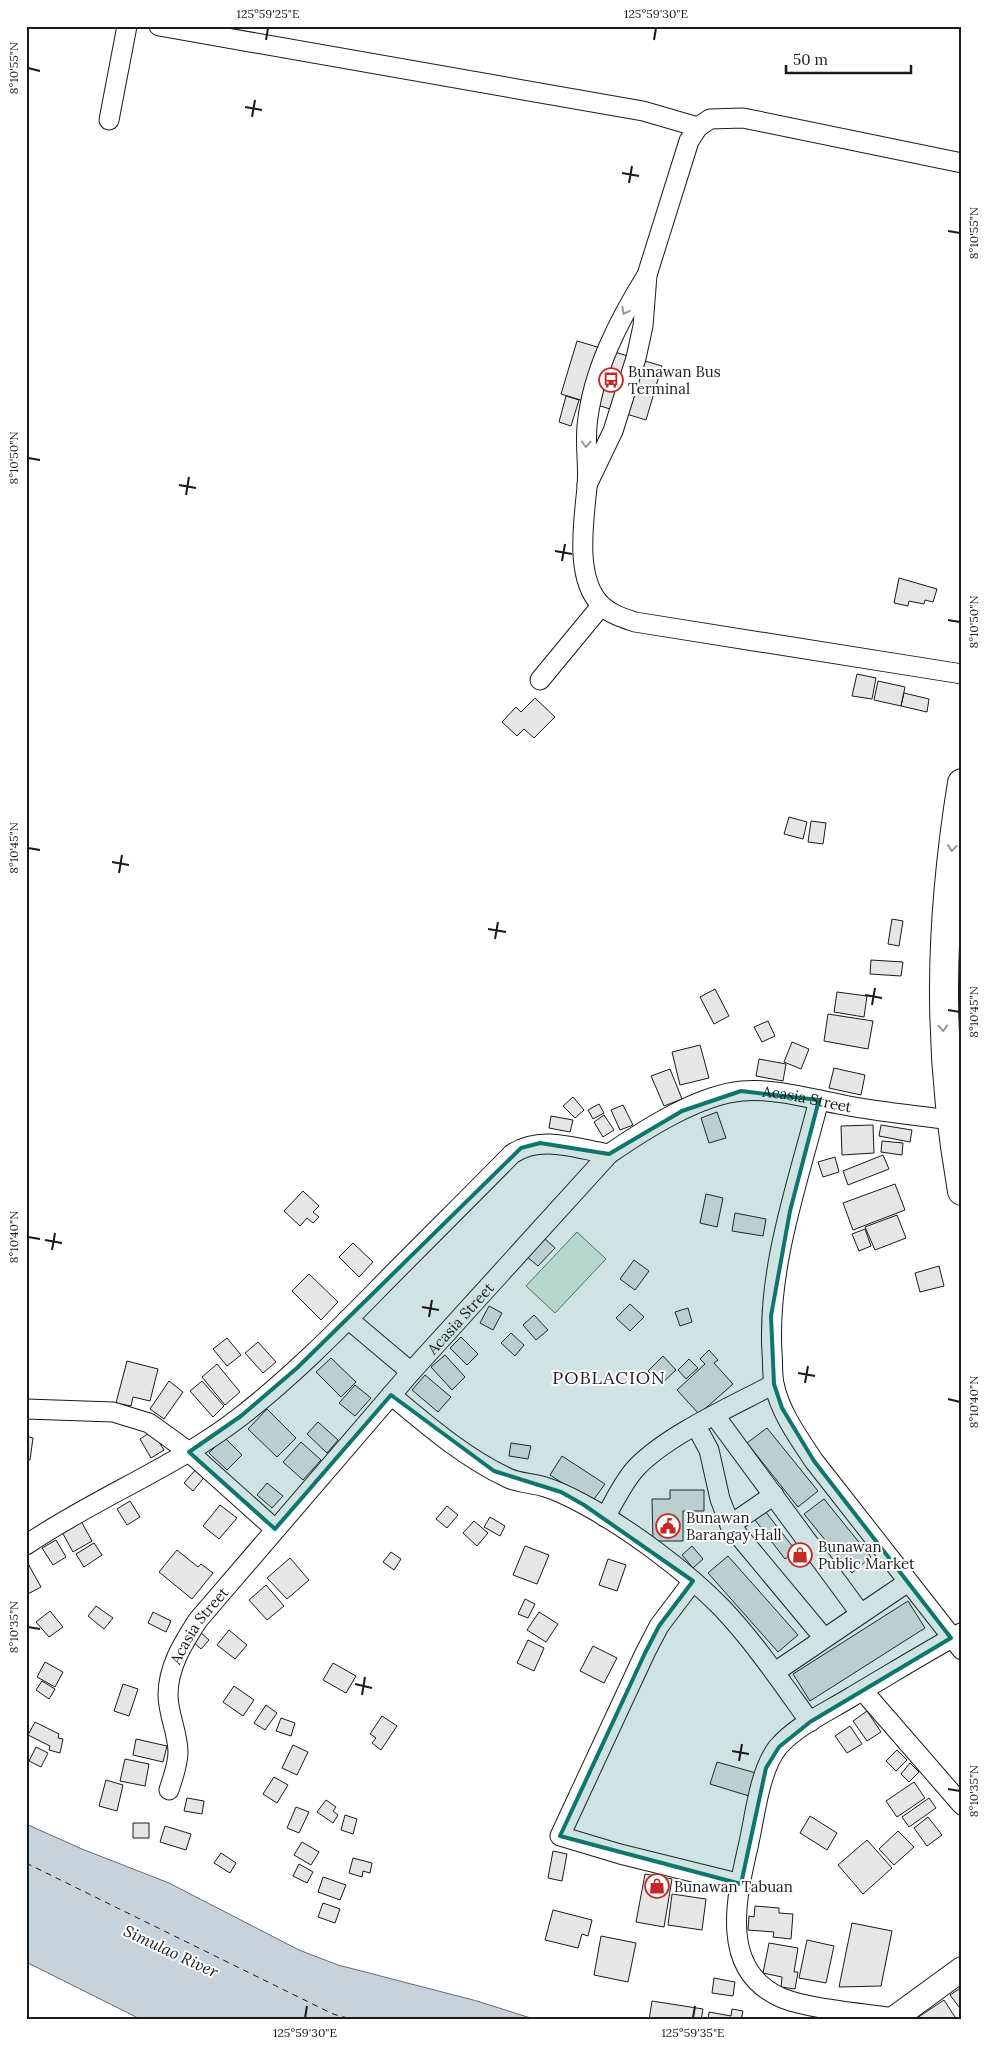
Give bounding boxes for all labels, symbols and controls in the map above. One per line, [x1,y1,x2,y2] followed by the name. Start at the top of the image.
[237,6,299,21] text: 125°59'25"E
[624,6,688,21] text: 125°59'30"E
[6,42,21,94] text: 8°10'55"N
[786,42,910,74] scale bar
[793,50,828,69] text: 50 m
[966,207,981,259] text: 8°10'55"N
[621,306,631,315] one-way arrow
[628,362,721,398] place label: Bunawan Bus Terminal
[598,367,624,393] bus stop icon: Bunawan Bus Terminal
[6,431,21,485] text: 8°10'50"N
[581,441,591,449] one-way arrow
[966,595,981,649] text: 8°10'50"N
[6,822,21,874] text: 8°10'45"N
[947,844,957,853] one-way arrow
[966,986,981,1038] text: 8°10'45"N
[938,1024,949,1032] one-way arrow
[761,1081,854,1116] street label: Acasia Street
[6,1211,21,1263] text: 8°10'40"N
[422,1278,498,1359] street label: Acasia Street
[552,1366,666,1389] district label: POBLACION
[966,1376,981,1428] text: 8°10'40"N
[686,1508,782,1544] place label: Bunawan Barangay Hall
[655,1513,681,1539] public building icon: Bunawan Barangay Hall
[818,1537,915,1573] place label: Bunawan Public Market
[787,1542,813,1568] shop icon: Bunawan Public Market
[165,1583,232,1668] street label: Acasia Street
[6,1601,21,1653] text: 8°10'35"N
[966,1765,981,1817] text: 8°10'35"N
[644,1873,670,1899] shop icon: Bunawan Tabuan
[674,1877,793,1896] place label: Bunawan Tabuan
[121,1920,222,1982] water label: Simulao River
[273,2025,337,2040] text: 125°59'30"E
[661,2025,725,2040] text: 125°59'35"E

